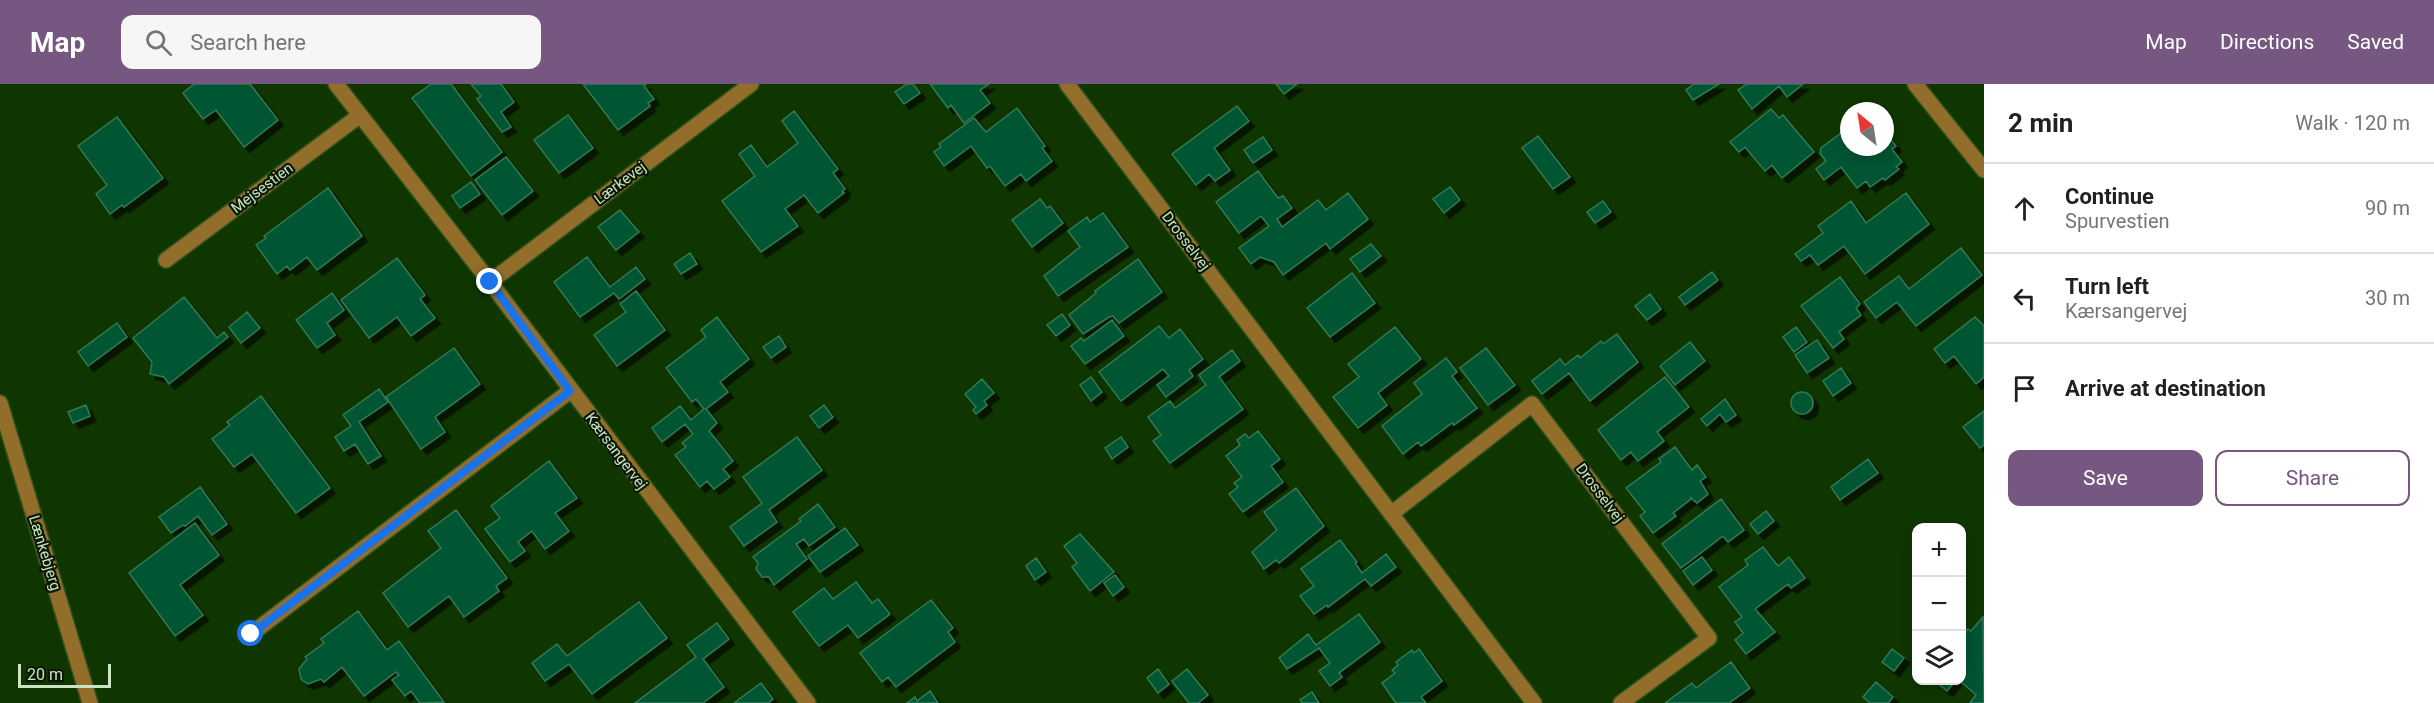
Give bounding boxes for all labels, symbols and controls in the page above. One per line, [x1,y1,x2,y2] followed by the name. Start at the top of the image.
[121,15,541,69] search box
[30,26,85,59] text: Map
[142,26,175,59] icon: search
[190,30,306,55] text: Search here
[2145,30,2187,54] text: Map
[2220,30,2314,54] text: Directions
[2347,30,2404,54] text: Saved
[1840,102,1894,156] north arrow
[2008,108,2073,138] text: 2 min
[2295,111,2410,135] text: Walk · 120 m
[591,158,649,208] street label: Lærkevej
[227,159,297,217] street label: Mejsestien
[2065,184,2154,209] text: Continue
[2008,192,2041,225] icon: ahead
[2365,196,2410,220] text: 90 m
[1158,208,1214,274] street label: Drosselvej
[2065,209,2170,233] text: Spurvestien
[476,268,502,294] route end
[2065,274,2149,299] text: Turn left
[2008,282,2041,315] icon: left
[2365,286,2410,310] text: 30 m
[2065,299,2187,323] text: Kærsangervej
[2008,372,2041,405] icon: arrive
[2065,376,2266,401] text: Arrive at destination
[581,409,651,493] street label: Kærsangervej
[2008,450,2203,506] button: Save
[2215,450,2410,506] button: Share
[1572,460,1628,526] street label: Drosselvej
[25,513,65,593] street label: Lænkebjerg
[1912,523,1966,685] map controls
[1912,523,1966,577] button: +
[1912,577,1966,631] button: −
[237,620,263,646] route start
[1912,631,1966,685] button: layers
[18,661,111,688] scale bar
[27,665,63,684] text: 20 m

